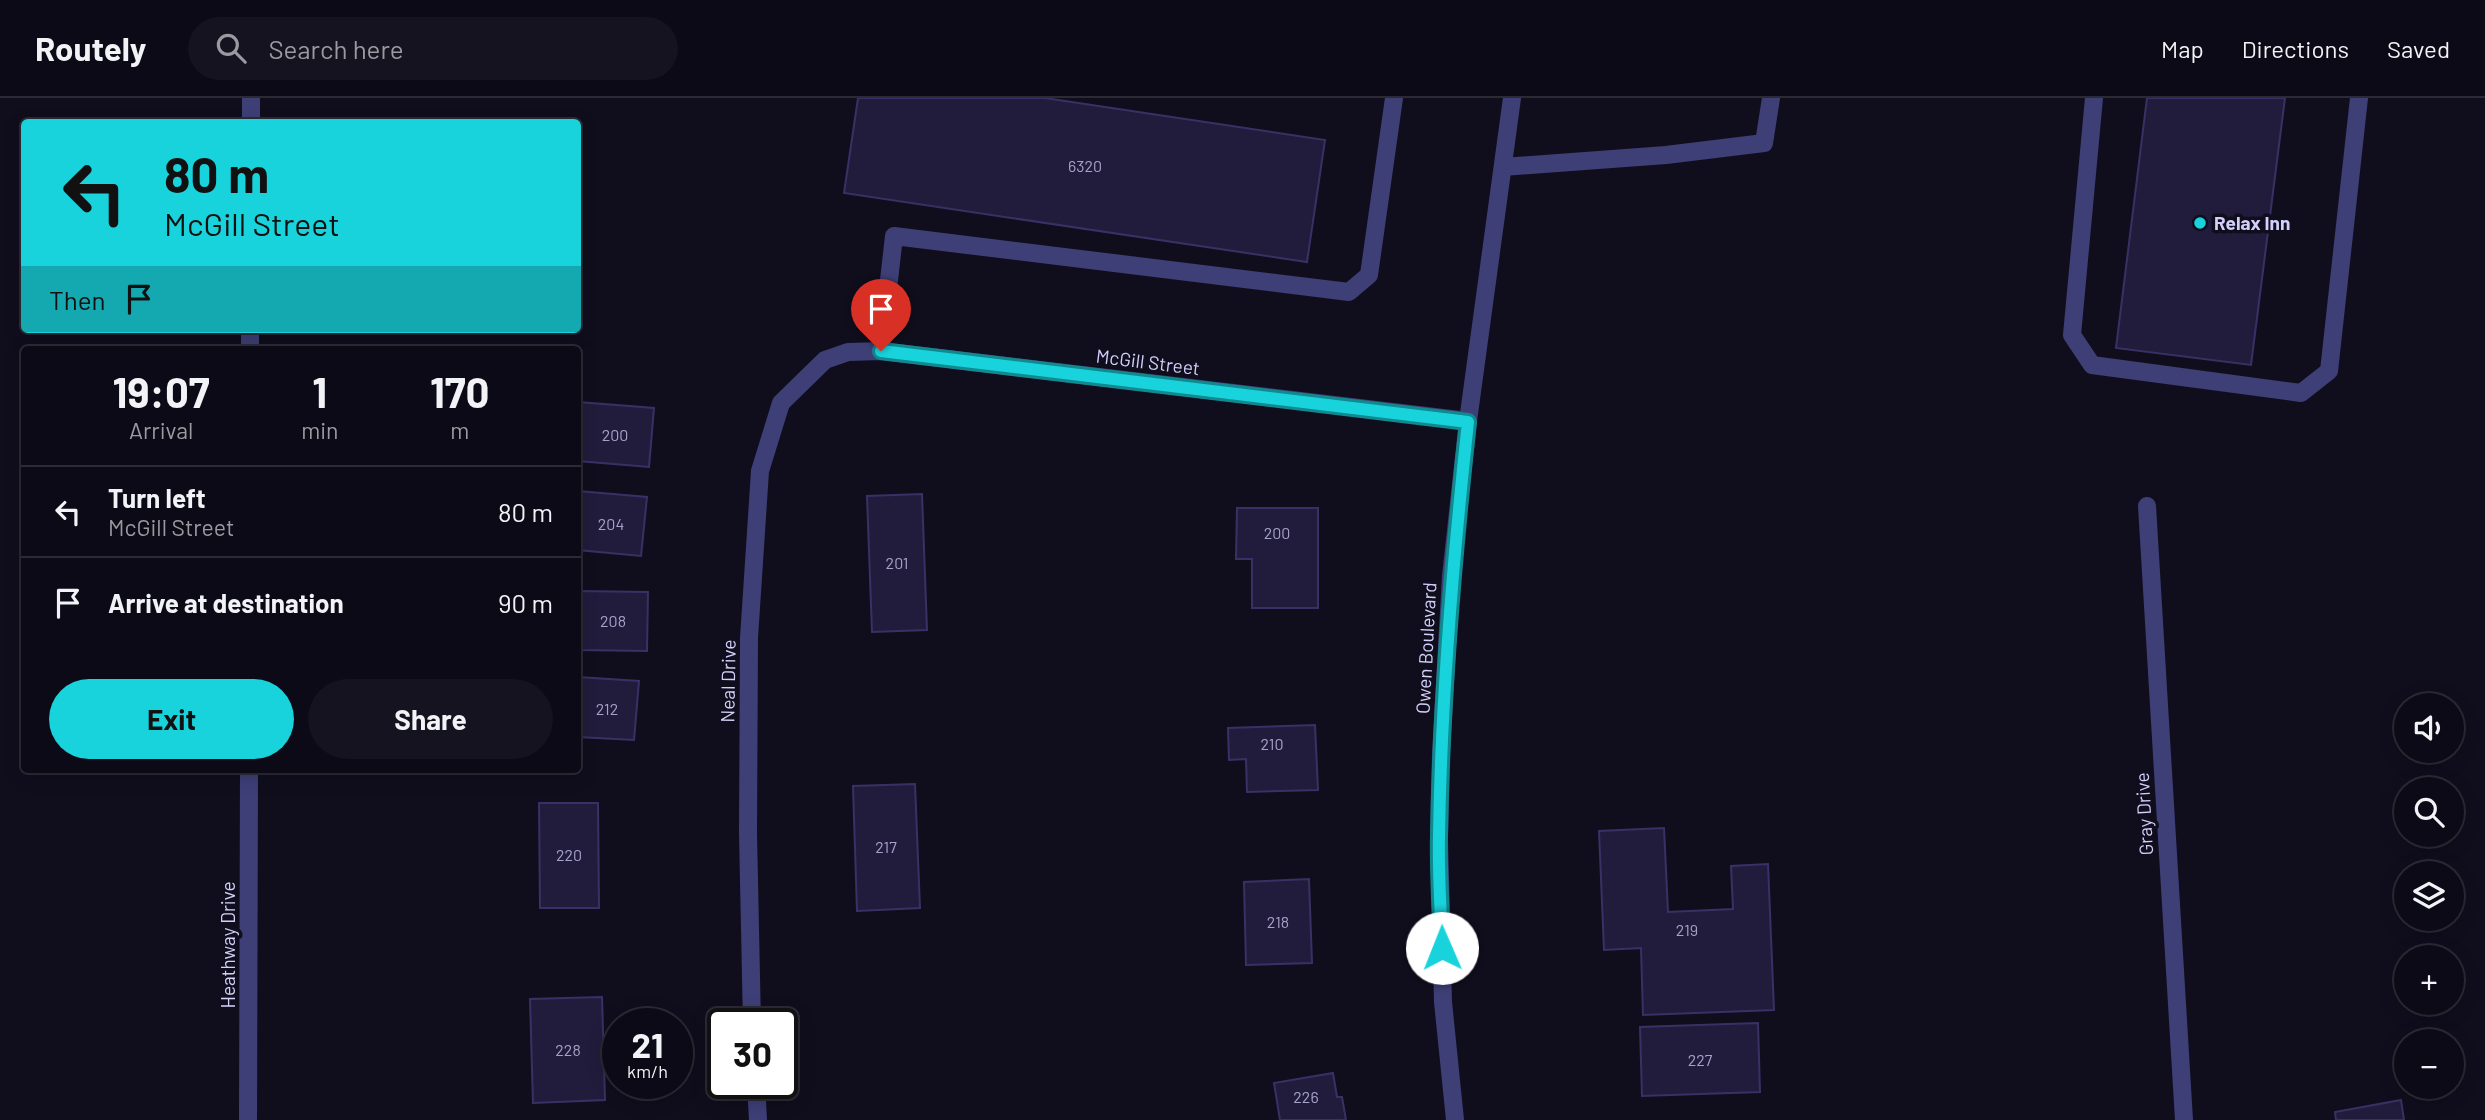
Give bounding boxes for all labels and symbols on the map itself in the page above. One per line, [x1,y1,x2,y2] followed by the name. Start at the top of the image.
[1068,156,1102,175] house number: 6320
[2214,211,2290,234] place label: Relax Inn
[2192,215,2208,231] marker: Relax Inn
[851,279,911,351] pin
[1095,344,1201,379] street label: McGill Street
[602,425,628,444] house number: 200
[598,514,624,533] house number: 204
[1264,523,1290,542] house number: 200
[886,553,908,572] house number: 201
[1411,582,1440,714] street label: Owen Boulevard
[600,611,626,630] house number: 208
[715,639,740,723] street label: Neal Drive
[596,699,618,718] house number: 212
[1261,734,1284,753] house number: 210
[2130,772,2157,856] street label: Gray Drive
[875,837,897,856] house number: 217
[556,845,582,864] house number: 220
[216,881,239,1009] street label: Heathway Drive
[1405,911,1479,985] position arrow
[1267,912,1289,931] house number: 218
[1676,920,1698,939] house number: 219
[707,1008,798,1099] speed limit sign: 30
[555,1040,581,1059] house number: 228
[1688,1050,1713,1069] house number: 227
[1293,1087,1319,1106] house number: 226

